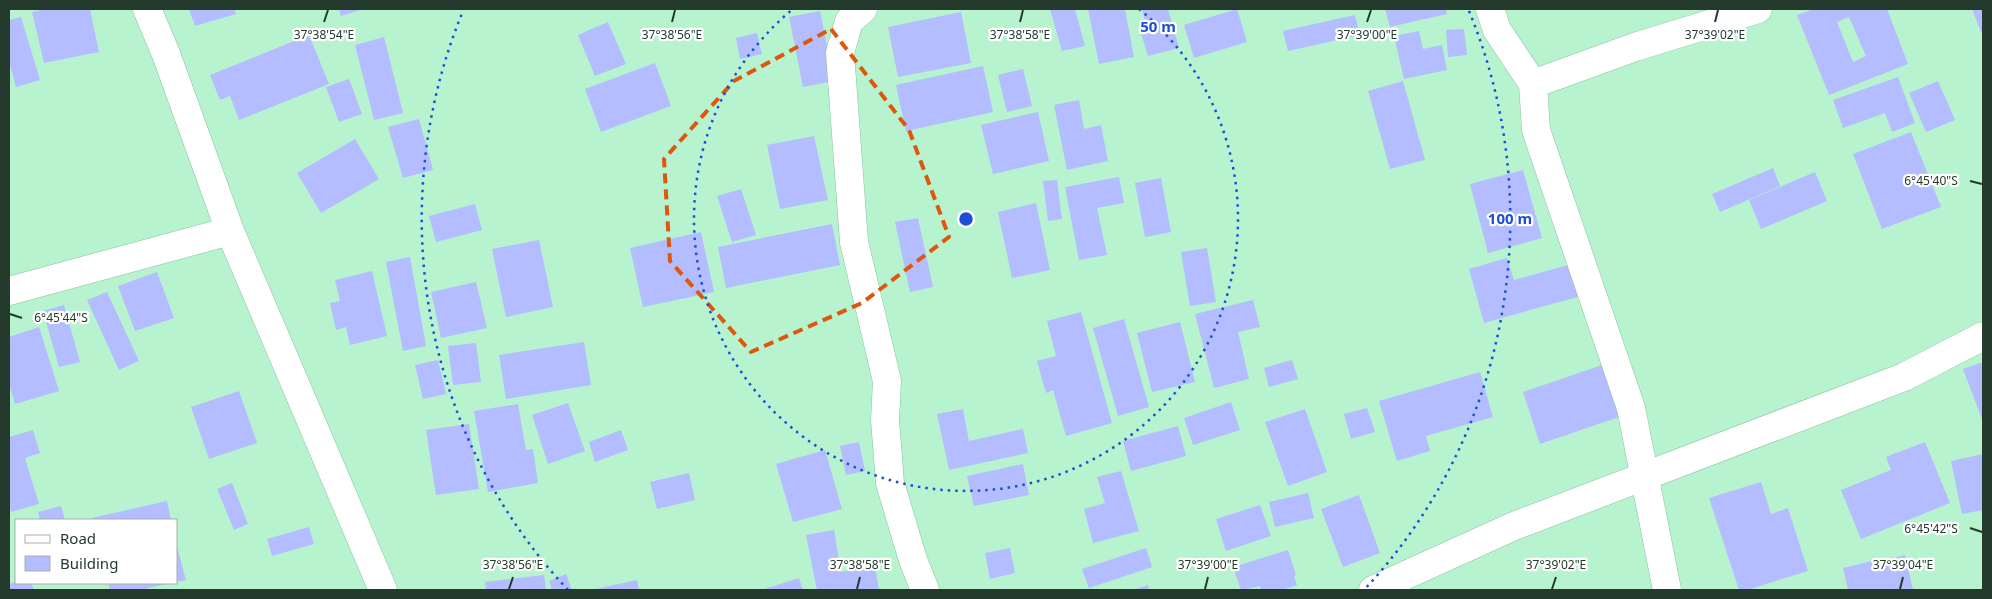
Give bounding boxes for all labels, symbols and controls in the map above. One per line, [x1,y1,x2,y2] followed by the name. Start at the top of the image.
[1140,16,1176,36] text: 50 m
[294,26,354,43] text: 37°38'54"E
[642,26,702,43] text: 37°38'56"E
[990,26,1050,43] text: 37°38'58"E
[1337,26,1397,43] text: 37°39'00"E
[1685,26,1745,43] text: 37°39'02"E
[1904,172,1958,189] text: 6°45'40"S
[1488,208,1532,228] text: 100 m
[957,210,975,228] centre of rings
[34,309,88,326] text: 6°45'44"S
[15,519,178,584] legend
[1904,520,1958,537] text: 6°45'42"S
[60,528,96,548] text: Road
[60,553,118,573] text: Building
[483,556,543,573] text: 37°38'56"E
[830,556,890,573] text: 37°38'58"E
[1178,556,1238,573] text: 37°39'00"E
[1526,556,1586,573] text: 37°39'02"E
[1873,556,1933,573] text: 37°39'04"E

